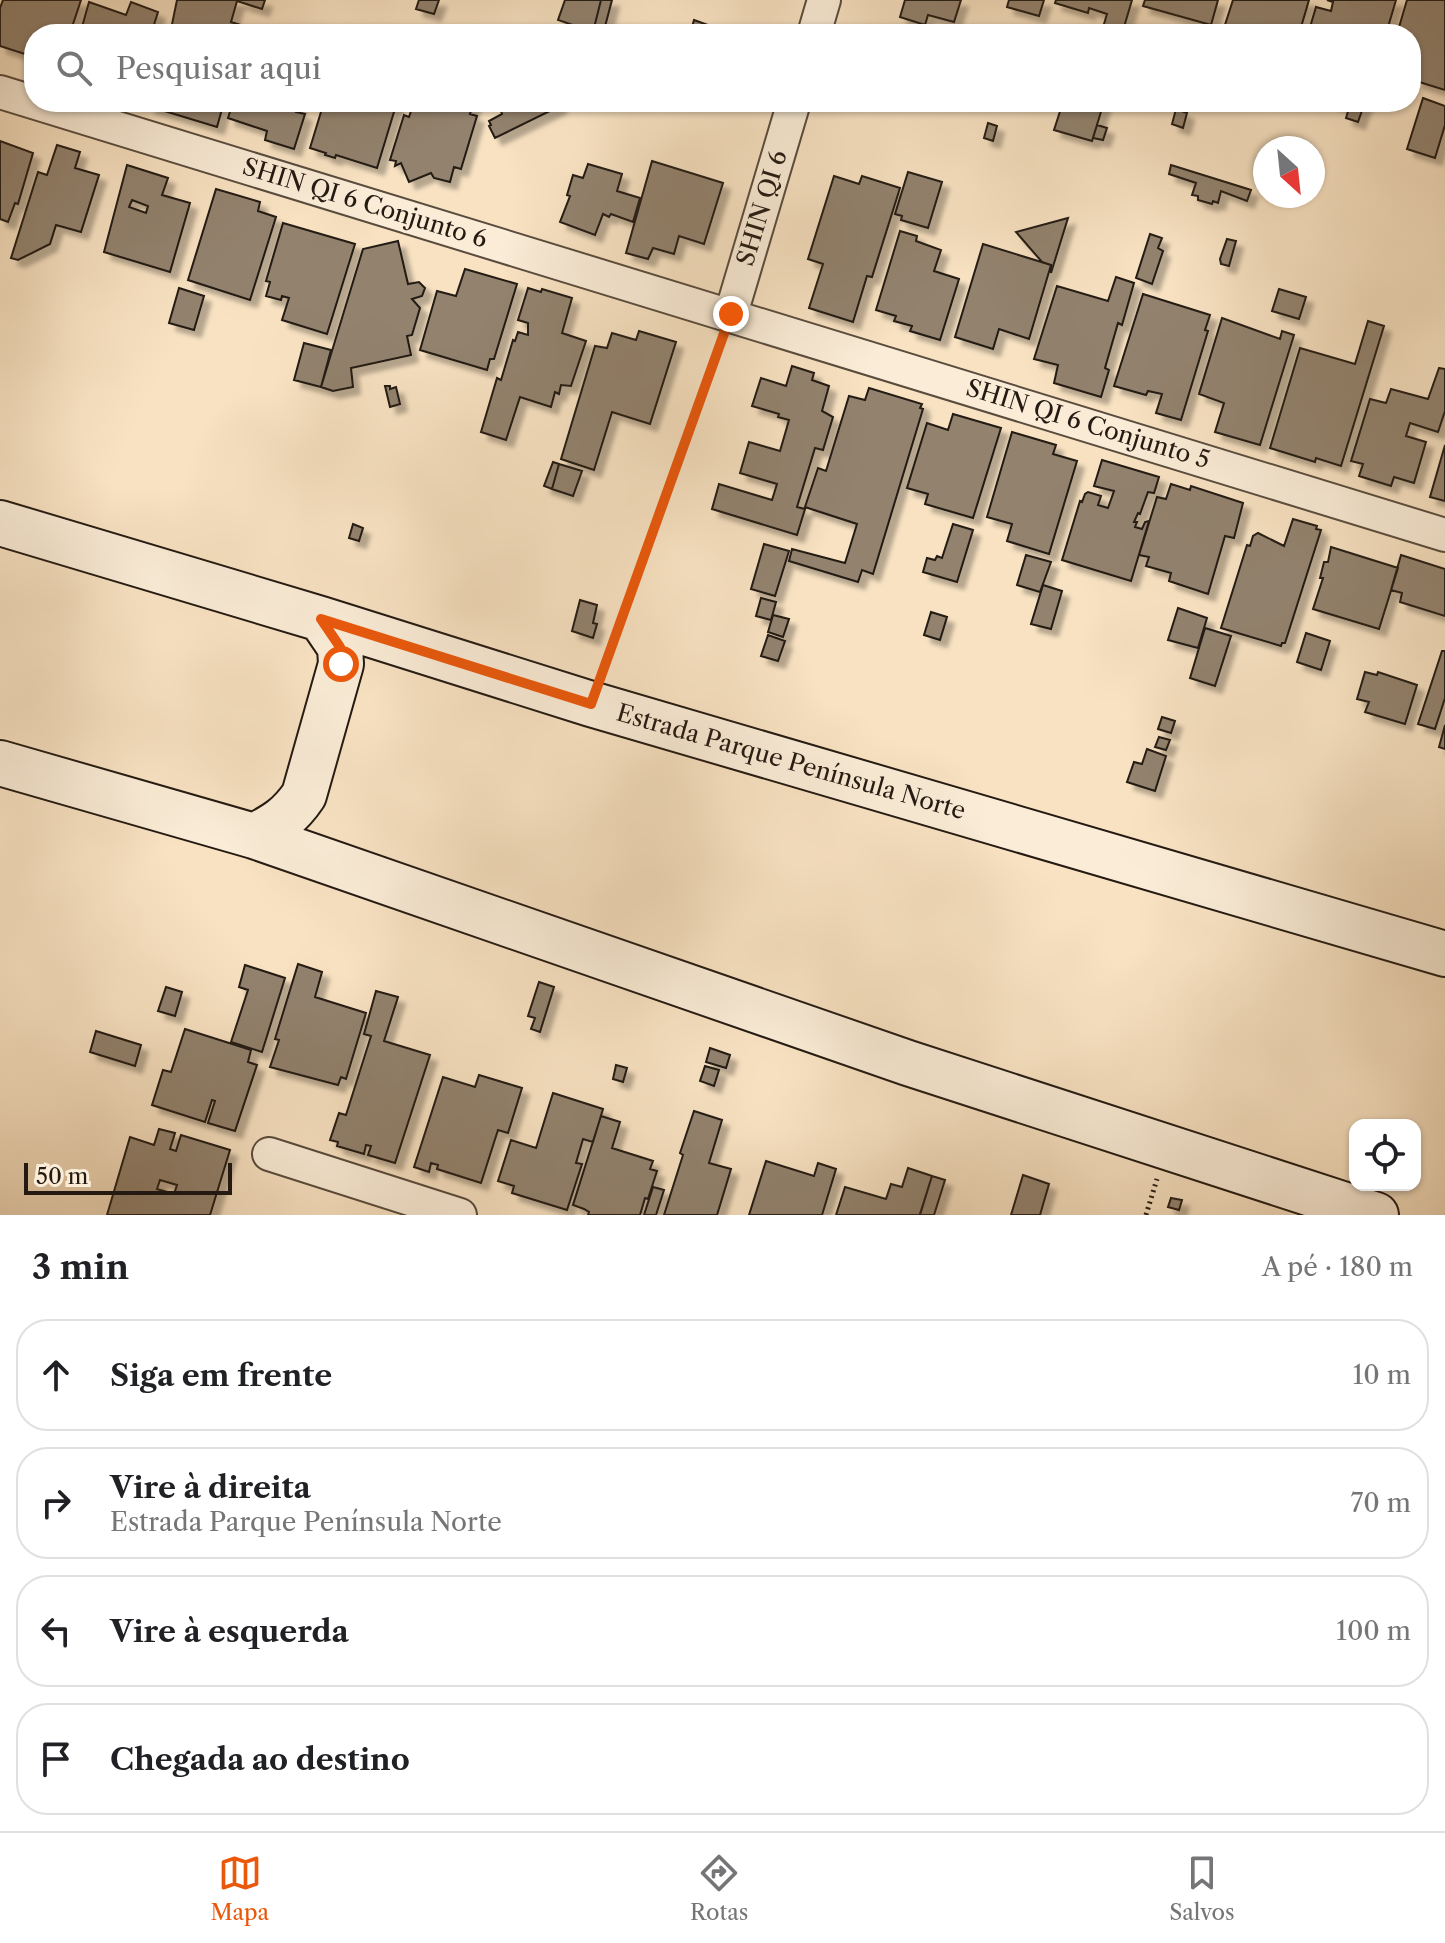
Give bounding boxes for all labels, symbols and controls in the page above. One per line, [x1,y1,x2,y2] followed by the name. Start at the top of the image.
[24,24,1421,112] search box
[52,46,96,90] icon: search
[116,50,321,87] text: Pesquisar aqui
[1253,136,1325,208] north arrow
[730,147,793,269] street label: SHIN QI 6
[239,151,491,254] street label: SHIN QI 6 Conjunto 6
[713,296,749,332] route end
[963,373,1213,474] street label: SHIN QI 6 Conjunto 5
[323,646,359,682] route start
[613,698,969,825] street label: Estrada Parque Península Norte
[1349,1119,1421,1191] map controls
[1349,1119,1421,1191] button: locate
[24,1159,232,1195] scale bar
[36,1163,88,1190] text: 50 m
[32,1246,129,1288] text: 3 min
[1262,1251,1413,1283] text: A pé · 180 m
[34,1353,78,1397] icon: ahead
[110,1357,332,1394] text: Siga em frente
[1352,1359,1411,1391] text: 10 m
[110,1469,311,1506] text: Vire à direita
[34,1481,78,1525] icon: right
[1351,1487,1411,1519] text: 70 m
[110,1506,502,1538] text: Estrada Parque Península Norte
[34,1609,78,1653] icon: left
[110,1613,349,1650] text: Vire à esquerda
[1336,1615,1411,1647] text: 100 m
[34,1737,78,1781] icon: arrive
[110,1741,410,1778] text: Chegada ao destino
[210,1851,269,1926] tab: Mapa
[690,1851,748,1926] tab: Rotas
[1169,1851,1235,1926] tab: Salvos

